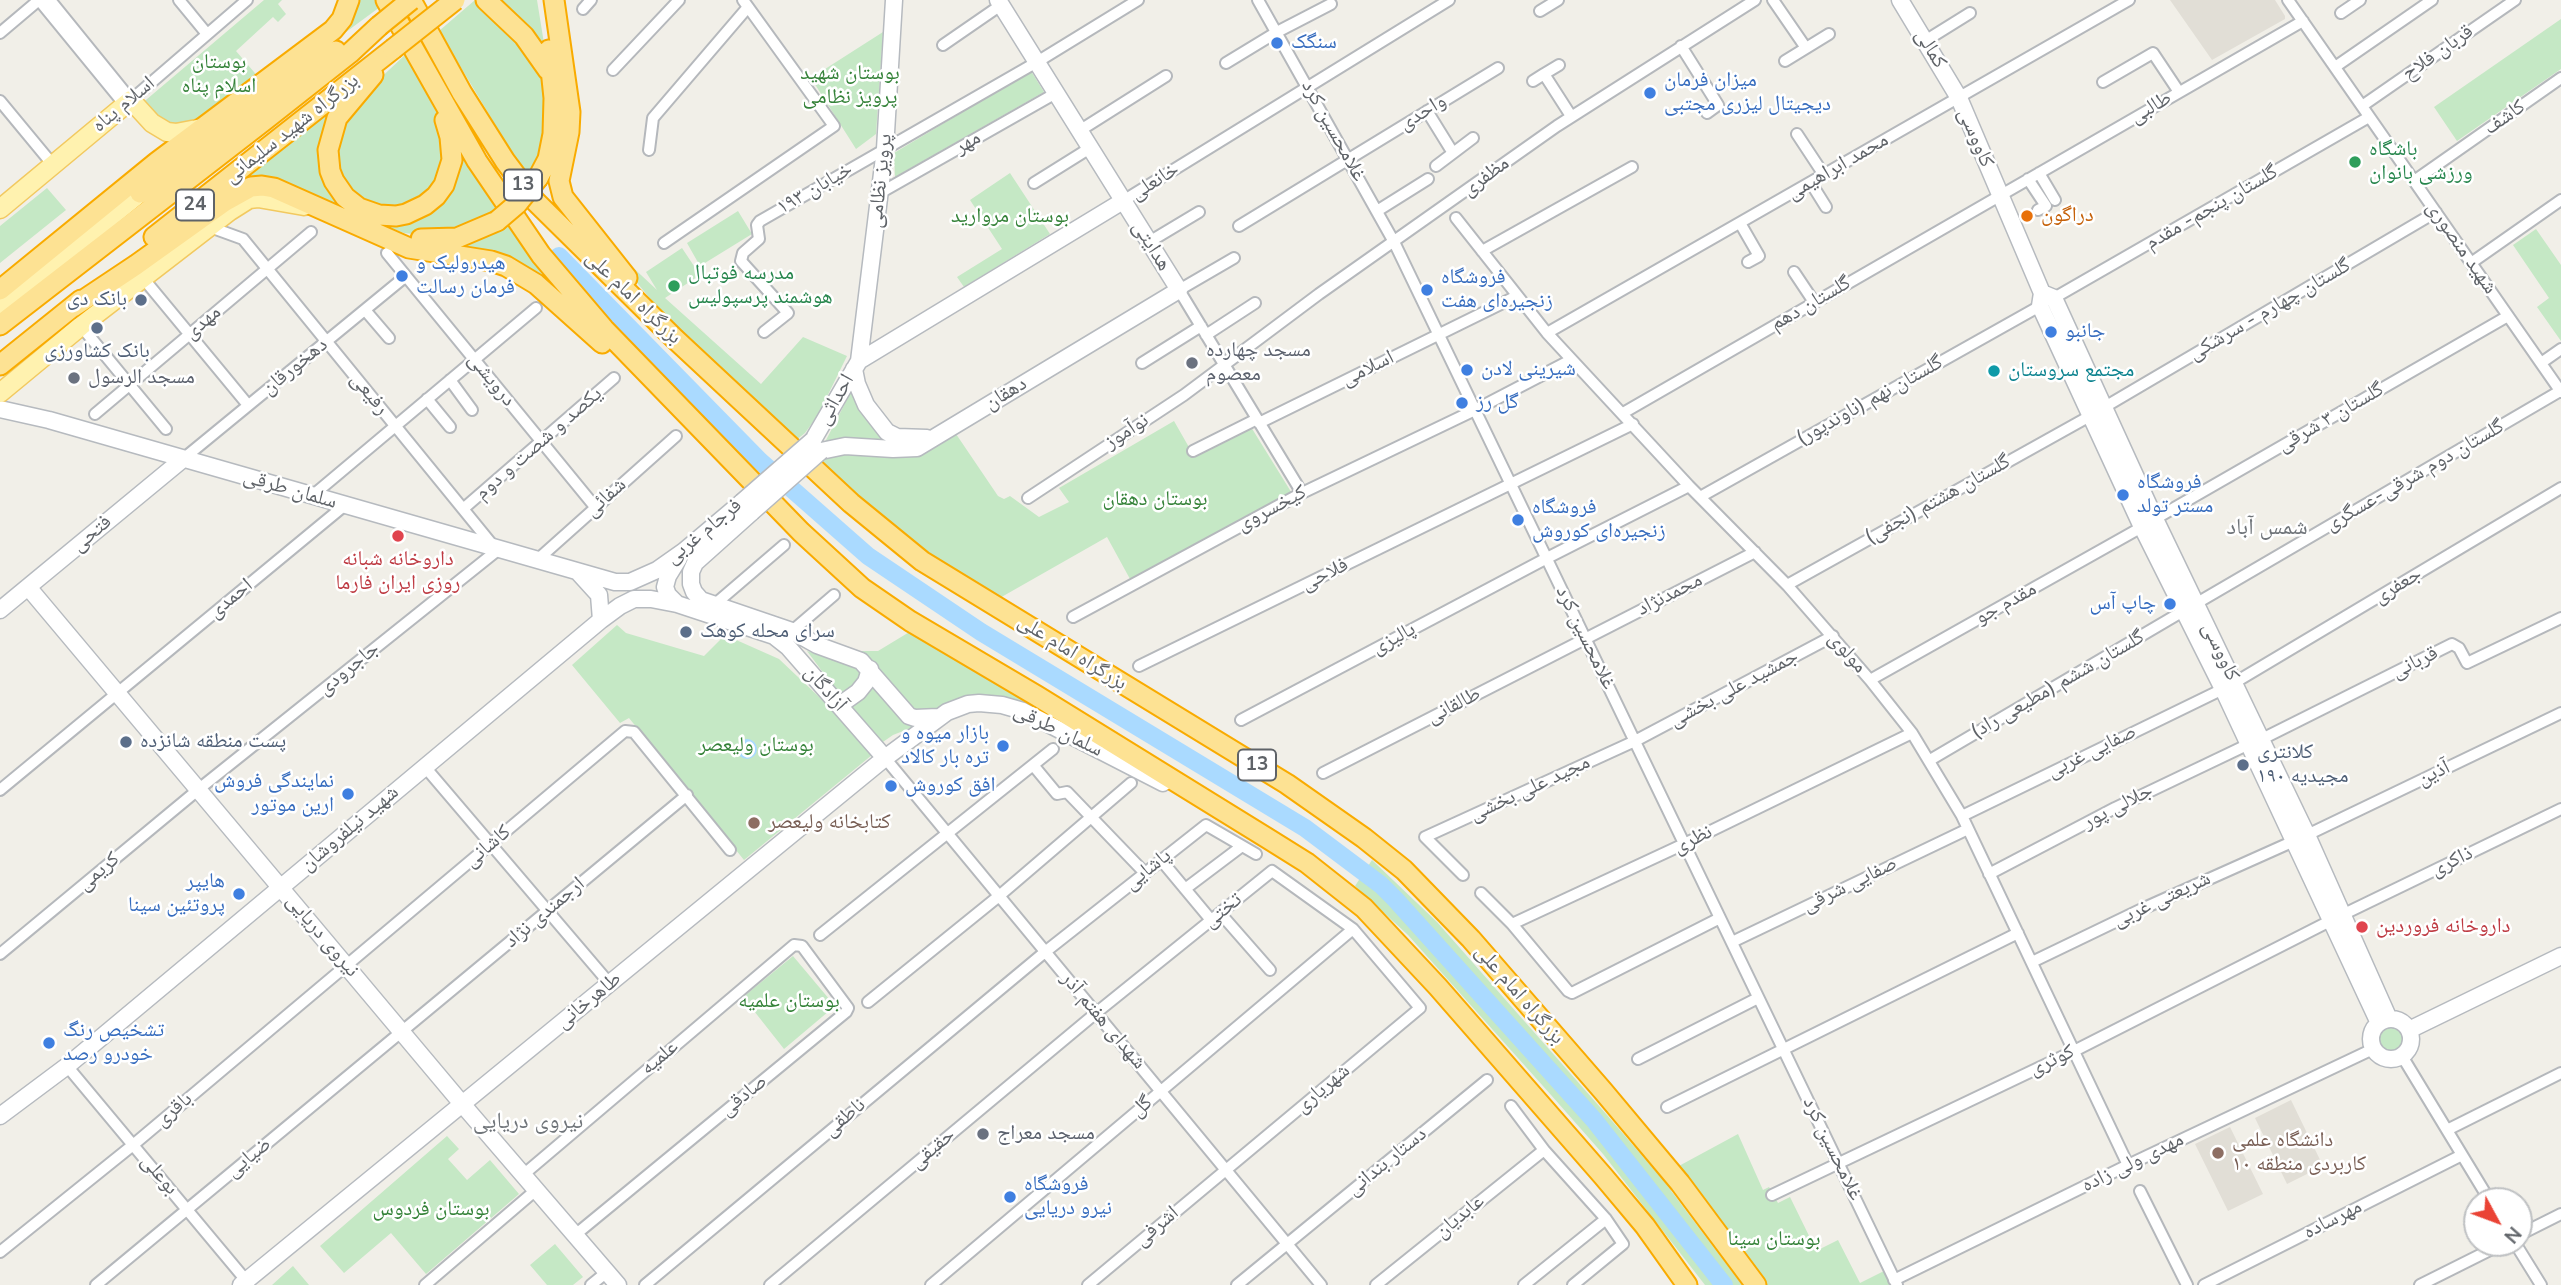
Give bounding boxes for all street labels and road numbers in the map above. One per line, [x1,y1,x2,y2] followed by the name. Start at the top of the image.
[2398,19,2478,87] street label: قربان فلاح
[1908,25,1952,73] street label: کمالی
[220,69,364,189] street label: بزرگراه شهید سلیمانی
[87,71,161,139] street label: اسلام پناه
[1295,76,1371,186] street label: غلامحسین کرد
[2126,86,2176,130] street label: طالبی
[1395,89,1451,137] street label: واحدی
[2479,95,2531,141] street label: کاشف
[1951,105,1999,171] street label: کاووسی
[950,126,986,160] street label: مهر
[1783,128,1893,206] street label: محمد ابراهیمی
[864,132,898,230] street label: پرویز نظامی
[1457,151,1515,203] street label: مظفری
[773,157,857,221] street label: خیابان ۱۹۳
[1126,157,1184,207] street label: خانعلی
[2141,160,2283,256] street label: گلستان پنجم- مقدم
[504,169,542,200] road number: 13
[176,190,214,220] road number: 24
[2420,197,2502,299] street label: شهید منصوری
[1126,216,1176,276] street label: هدایتی
[580,246,686,350] street label: بزرگراه امام علی
[2184,253,2356,367] street label: گلستان چهارم - سرشکی
[1766,271,1856,337] street label: گلستان دهم
[179,300,227,346] street label: مهدی
[257,333,333,401] street label: دهخورقان
[1337,345,1399,393] street label: اسلامی
[462,348,520,412] street label: درویشی
[1792,350,1948,452] street label: گلستان نهم (ناوندپور)
[344,368,394,420] street label: رفیعی
[811,370,861,430] street label: احداثی
[980,372,1032,416] street label: دهقان
[2273,377,2389,459] street label: گلستان ۳ شرقی
[470,382,608,506] street label: یکصد و شصت و دوم
[1100,408,1154,456] street label: نوآموز
[2321,414,2509,538] street label: گلستان دوم شرقی-عسگری
[1861,450,2015,550] street label: گلستان هشتم (نجفی)
[240,465,340,515] street label: سلمان طرقی
[580,473,632,523] street label: شفائی
[1233,480,1311,538] street label: کیخسروی
[661,494,747,570] street label: فرجام غربی
[67,510,117,558] street label: فتحی
[1297,553,1353,597] street label: فلاحی
[2369,562,2427,610] street label: جعفری
[1633,568,1707,622] street label: محمدنژاد
[204,573,258,625] street label: احمدی
[1971,577,2041,631] street label: مقدم جو
[1549,582,1621,694] street label: غلامحسین کرد
[1013,609,1131,697] street label: بزرگراه امام علی
[1368,617,1420,661] street label: پالیزی
[2195,619,2245,685] street label: کاووسی
[1967,625,2149,745] street label: گلستان ششم (مطیعی راد)
[1822,627,1872,679] street label: مولوی
[313,637,385,701] street label: جاجرودی
[2388,641,2442,685] street label: قربانی
[1665,644,1803,734] street label: جمشید علی بخشی
[798,661,852,717] street label: آزادگان
[1423,682,1485,730] street label: طالقانی
[1009,699,1107,763] street label: سلمان طرقی
[2043,720,2141,784] street label: صفایی غربی
[1238,750,1276,780] road number: 13
[1466,750,1594,828] street label: مجید علی بخشی
[2414,755,2454,793] street label: آذین
[2079,779,2157,835] street label: جلالی پور
[296,780,404,878] street label: شهید نیلفروشان
[459,820,517,874] street label: کاشانی
[1669,820,1717,860] street label: نظری
[2427,841,2477,883] street label: ذاکری
[1119,844,1177,896] street label: پاشایی
[73,847,125,897] street label: کریمی
[1798,851,1902,919] street label: صفایی شرقی
[2109,866,2215,934] street label: شریعتی غربی
[500,872,590,954] street label: ارجمندی نژاد
[1198,888,1248,934] street label: تختی
[280,889,364,983] street label: نیروی دریایی
[1469,940,1569,1050] street label: بزرگراه امام علی
[551,967,627,1035] street label: طاهرخانی
[1055,967,1151,1075] street label: شهدای هفتم آذر
[636,1035,684,1081] street label: علمیه
[2025,1040,2079,1082] street label: کوثری
[1290,1059,1356,1119] street label: شهریاری
[715,1069,773,1123] street label: صادقی
[150,1087,198,1133] street label: باقری
[1126,1091,1158,1123] street label: گل
[819,1093,871,1143] street label: ناطقی
[1796,1093,1868,1205] street label: غلامحسین کرد
[1342,1122,1432,1202] street label: دستار بندانی
[905,1123,961,1175] street label: حقیقی
[2078,1127,2188,1199] street label: مهدی ولی زاده
[221,1132,277,1184] street label: ضیایی
[135,1149,183,1201] street label: بوعلی
[1430,1189,1490,1245] street label: عابدیان
[2299,1195,2367,1245] street label: مهرساده
[1130,1201,1184,1253] street label: اشرفی

